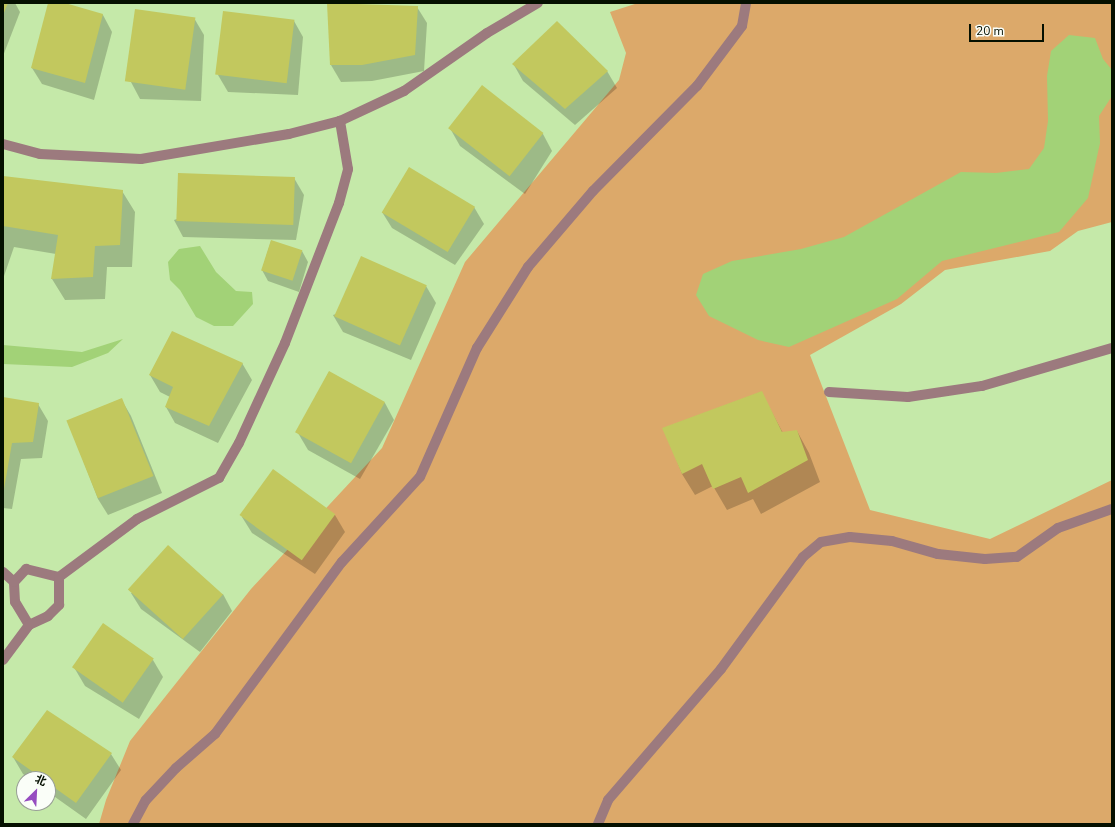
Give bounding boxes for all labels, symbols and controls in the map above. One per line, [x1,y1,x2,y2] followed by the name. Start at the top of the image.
[971,16,1046,42] scale bar
[976,23,1004,39] text: 20 m
[16,771,56,811] north arrow
[33,771,49,790] text: 北

